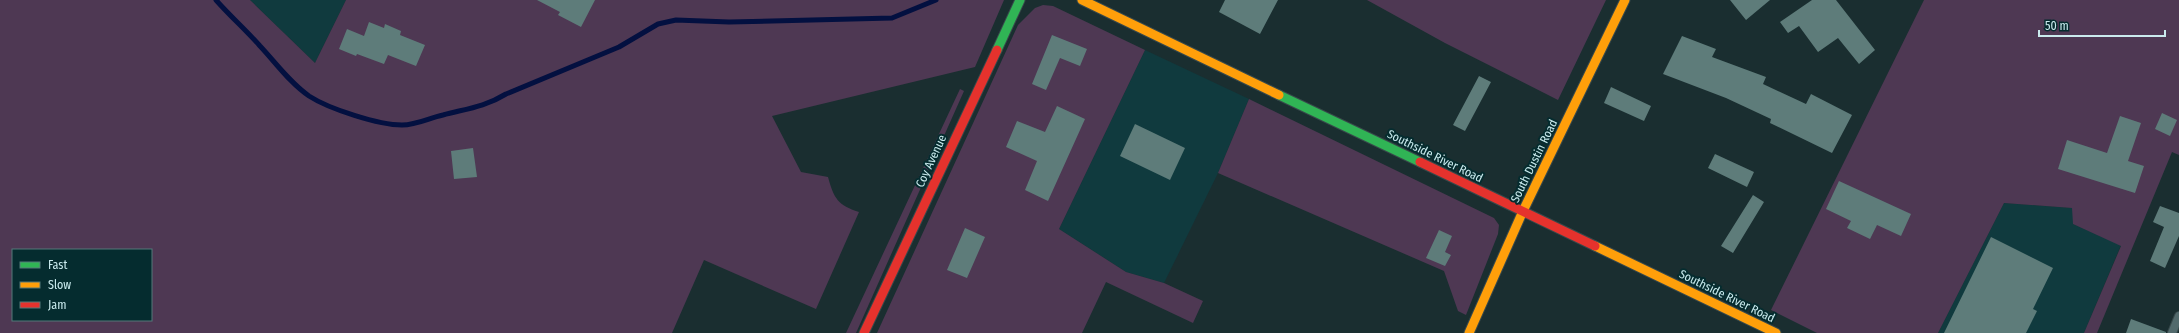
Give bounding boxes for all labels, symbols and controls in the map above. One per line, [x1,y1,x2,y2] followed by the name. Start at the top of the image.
[2039,12,2165,38] scale bar
[2045,19,2069,33] text: 50 m
[1508,117,1560,205] street label: South Dustin Road
[1385,127,1485,185] street label: Southside River Road
[913,132,949,189] street label: Coy Avenue
[12,249,152,321] legend
[48,258,67,272] text: Fast
[1677,267,1777,325] street label: Southside River Road
[48,278,71,292] text: Slow
[48,298,66,312] text: Jam

